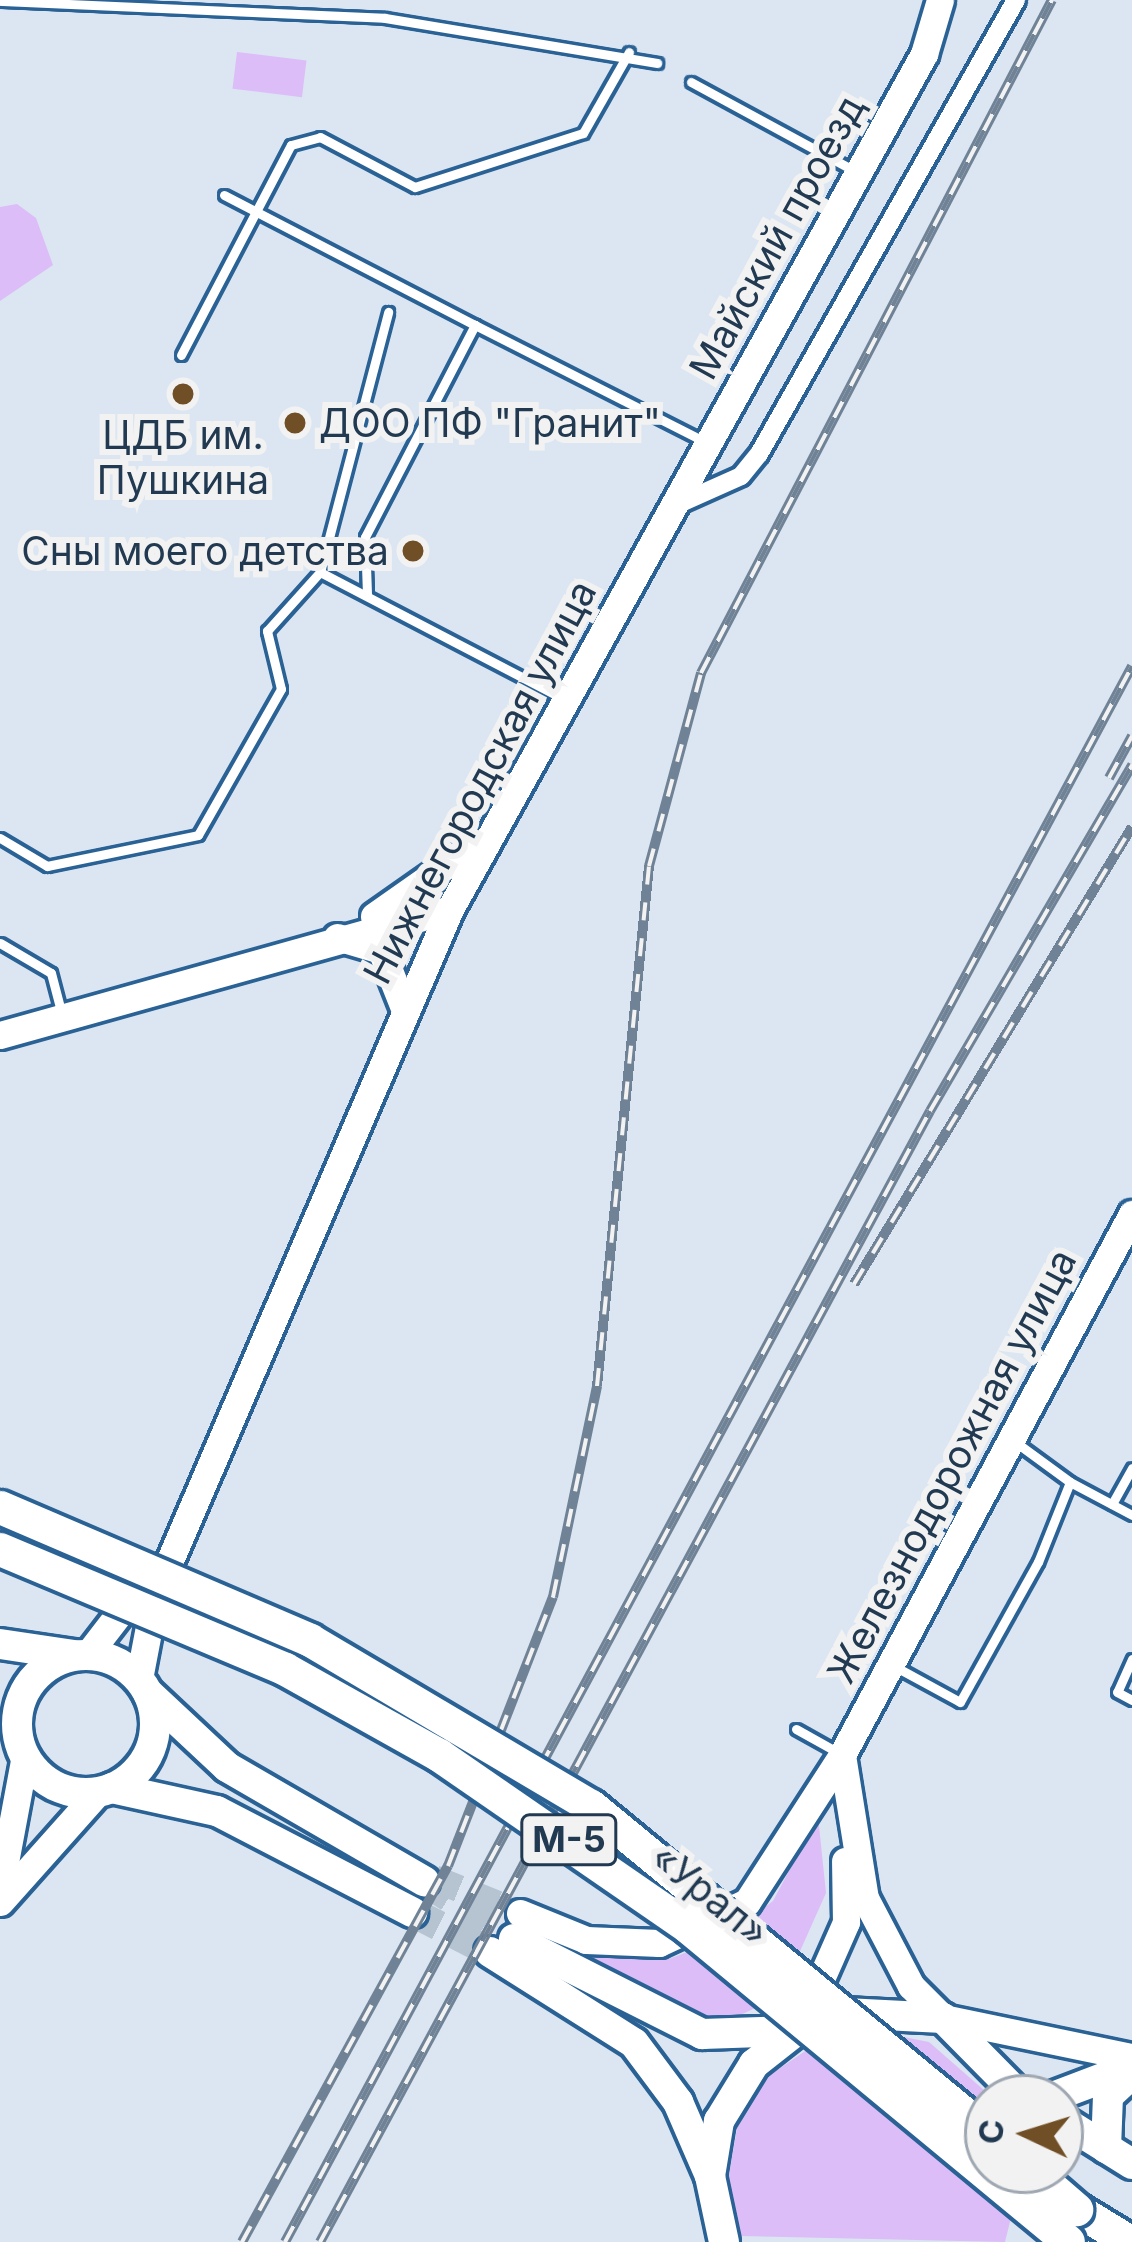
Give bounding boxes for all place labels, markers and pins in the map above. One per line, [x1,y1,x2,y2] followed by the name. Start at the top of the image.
[170,381,196,407] marker: ЦДБ им. Пушкина
[319,400,661,446] place label: ДОО ПФ "Гранит"
[282,410,308,436] marker: ДОО ПФ "Гранит"
[97,413,269,504] place label: ЦДБ им. Пушкина
[21,528,389,574] place label: Сны моего детства
[400,538,426,564] marker: Сны моего детства

